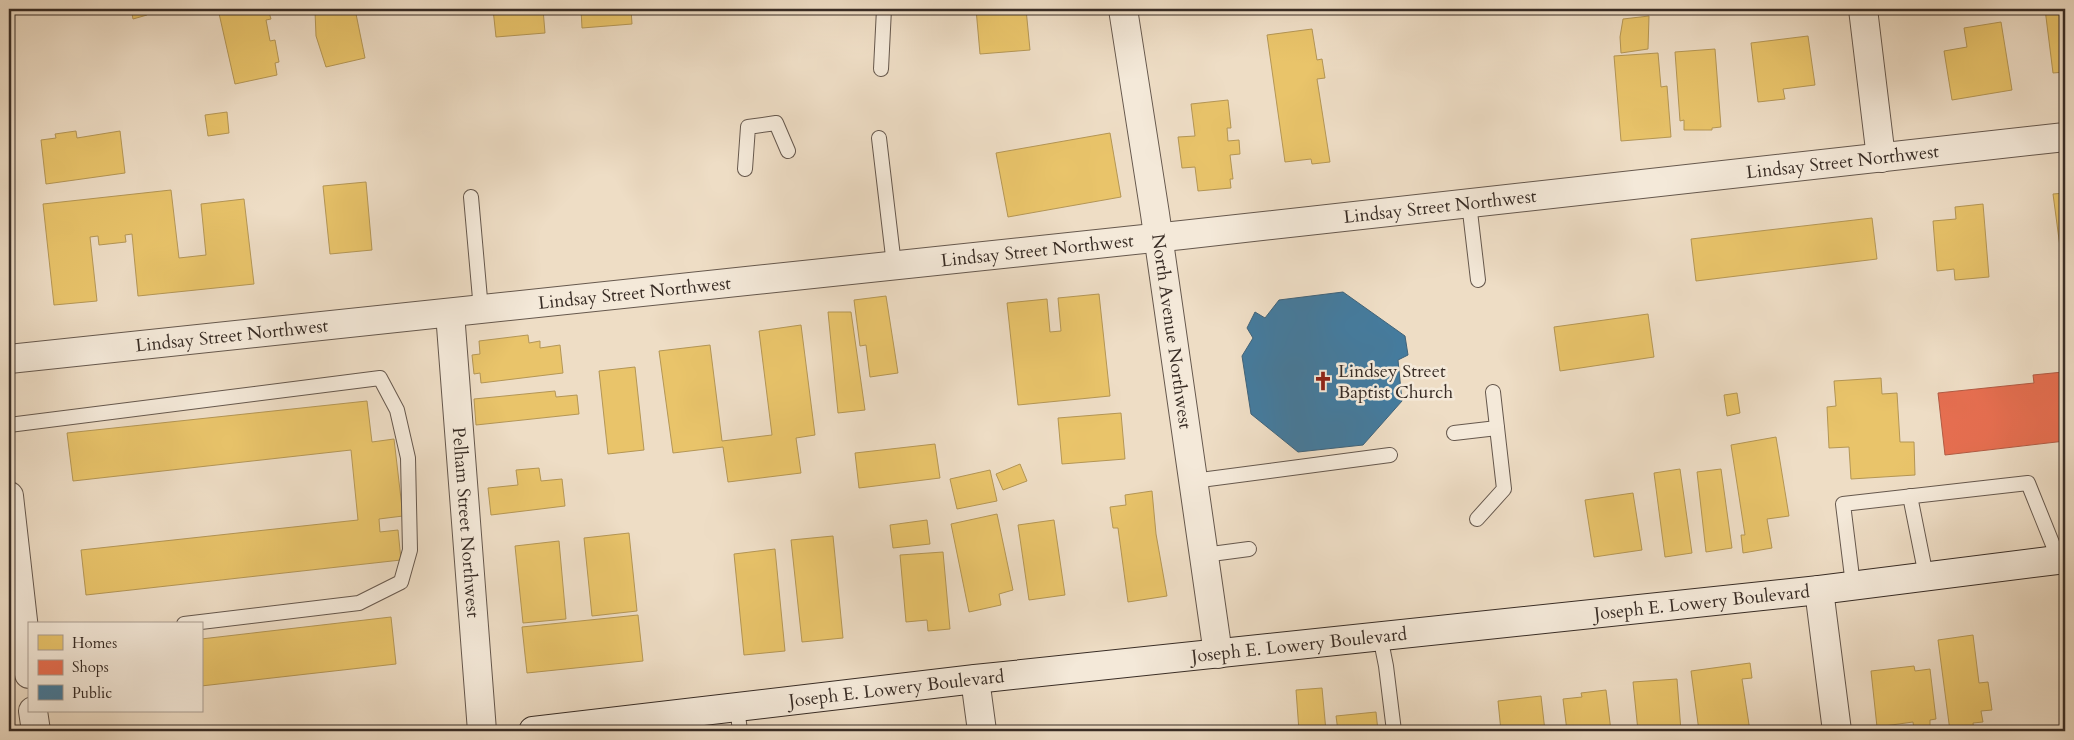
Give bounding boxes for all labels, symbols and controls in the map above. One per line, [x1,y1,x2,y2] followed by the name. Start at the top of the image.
[1745,139,1940,185] street label: Lindsay Street Northwest
[1342,183,1538,229] street label: Lindsay Street Northwest
[940,228,1135,273] street label: Lindsay Street Northwest
[1145,232,1198,431] street label: North Avenue Northwest
[537,270,732,315] street label: Lindsay Street Northwest
[134,313,330,358] street label: Lindsay Street Northwest
[1338,359,1453,405] place label: Lindsey Street Baptist Church
[1312,370,1334,392] church icon: Lindsey Street Baptist Church
[446,426,486,619] street label: Pelham Street Northwest
[1590,579,1811,626] street label: Joseph E. Lowery Boulevard
[1187,621,1409,669] street label: Joseph E. Lowery Boulevard
[28,622,202,712] legend
[72,633,117,653] text: Homes
[72,657,109,677] text: Shops
[784,663,1006,714] street label: Joseph E. Lowery Boulevard
[72,683,112,703] text: Public

